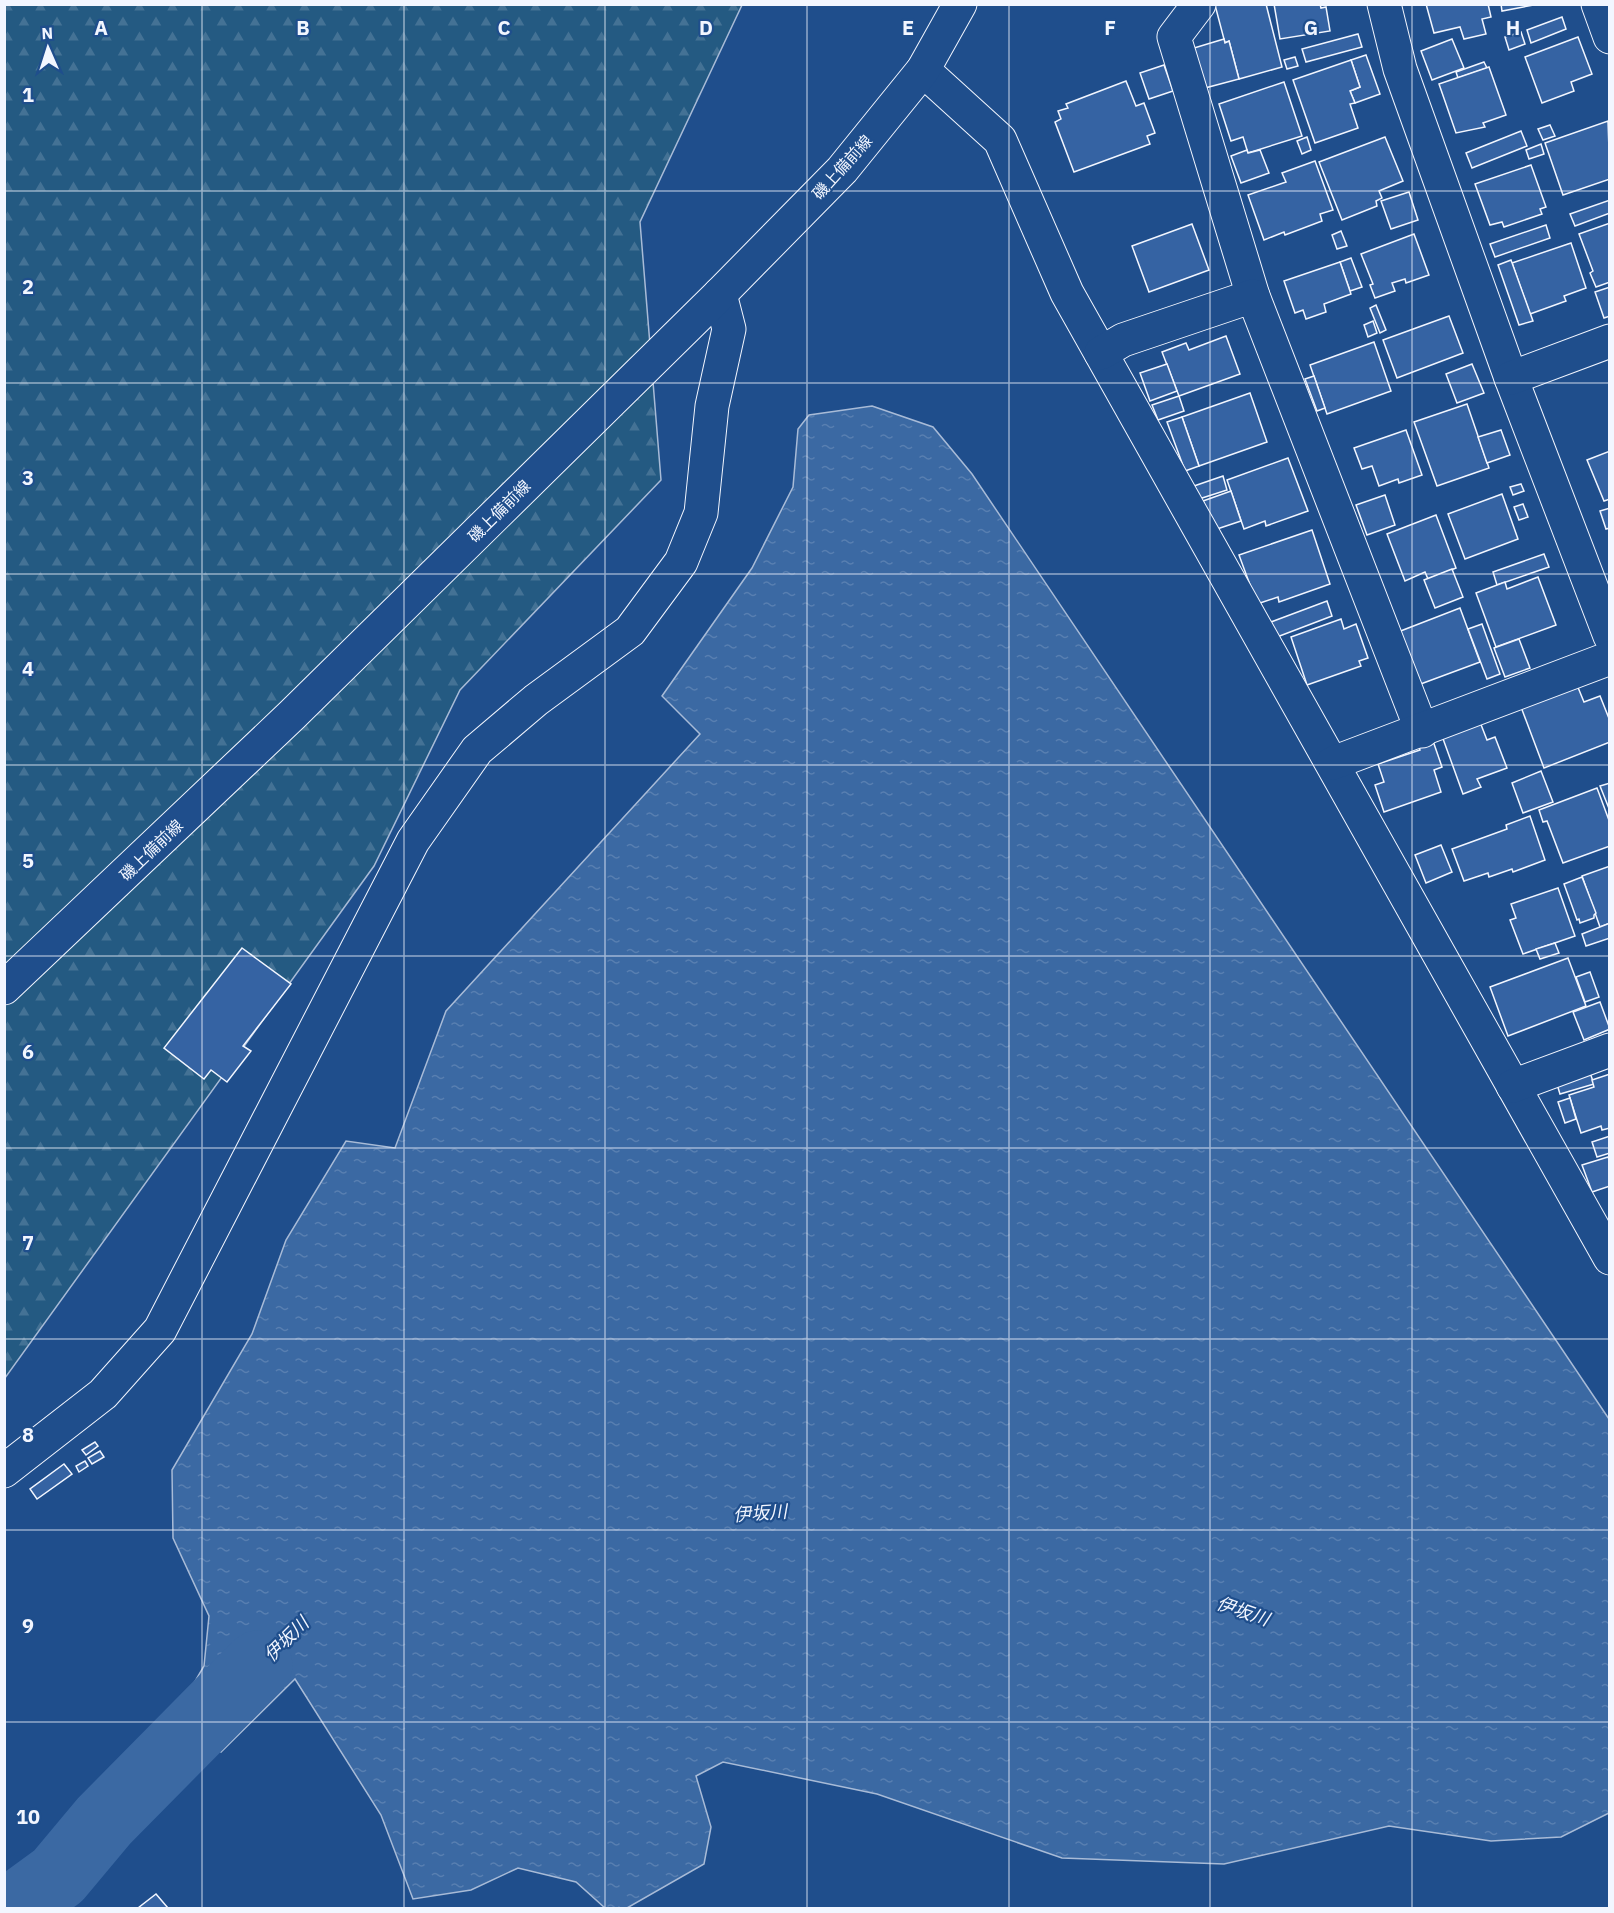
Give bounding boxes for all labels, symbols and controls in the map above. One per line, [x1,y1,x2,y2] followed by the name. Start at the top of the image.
[94,14,108,41] text: A
[296,14,310,41] text: B
[497,14,511,41] text: C
[699,14,713,41] text: D
[902,14,914,41] text: E
[1104,14,1116,41] text: F
[1304,14,1318,41] text: G
[1506,14,1520,41] text: H
[18,18,78,78] north arrow
[41,23,54,43] text: N
[22,81,34,108] text: 1
[808,131,876,203] street label: 磯上備前線
[22,273,34,300] text: 2
[22,464,34,491] text: 3
[464,476,534,546] street label: 磯上備前線
[22,655,34,682] text: 4
[115,815,187,885] street label: 磯上備前線
[22,847,34,874] text: 5
[22,1038,34,1065] text: 6
[22,1229,34,1256] text: 7
[22,1421,34,1448] text: 8
[732,1500,790,1526] water label: 伊坂川
[1214,1591,1274,1631] water label: 伊坂川
[259,1610,315,1666] water label: 伊坂川
[22,1612,34,1639] text: 9
[16,1803,40,1830] text: 10

